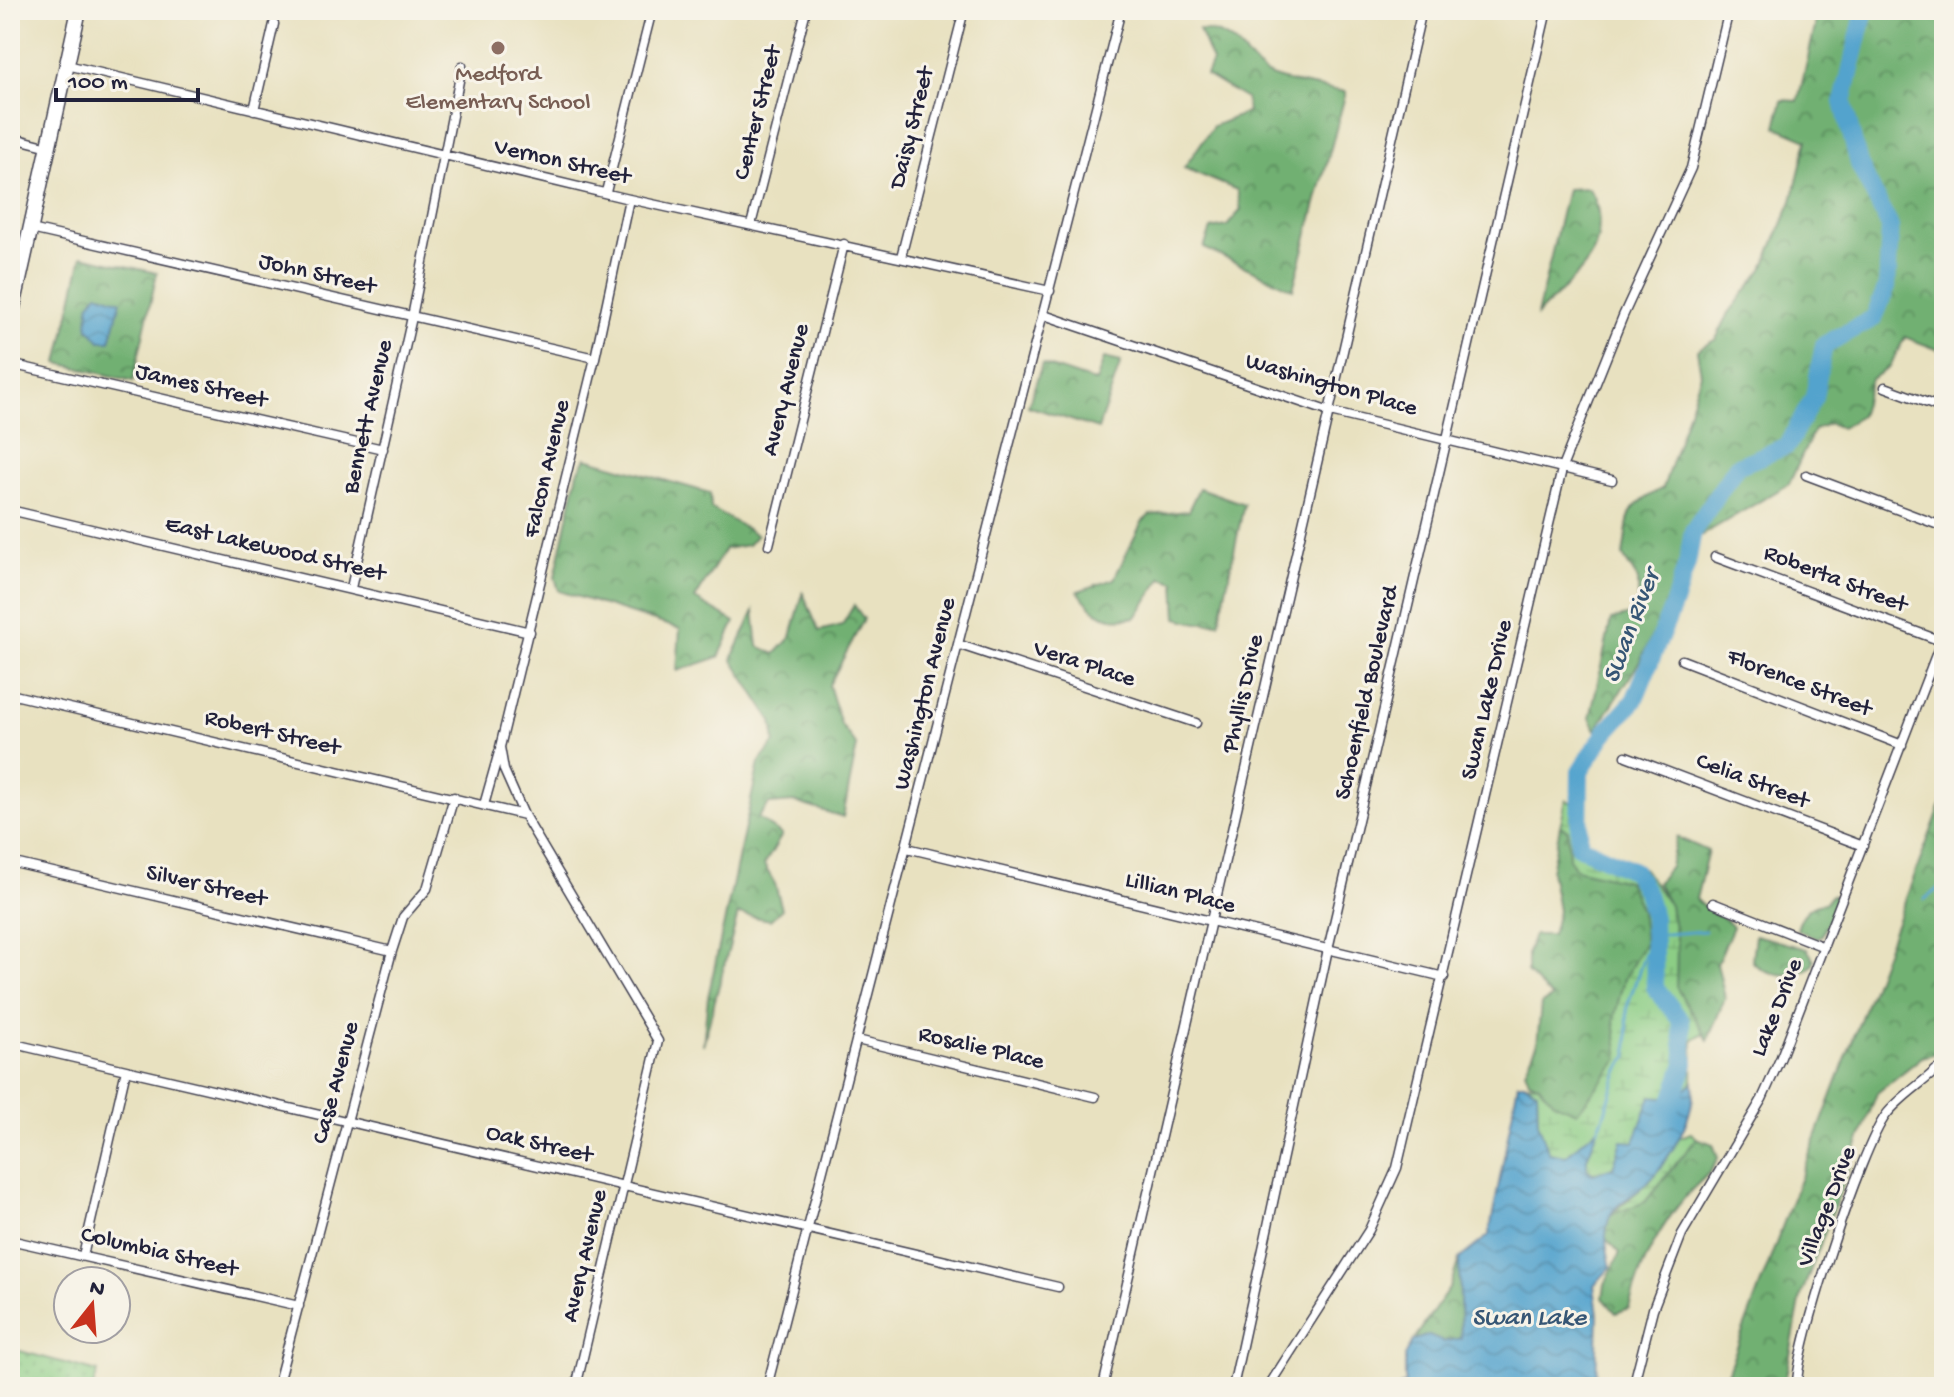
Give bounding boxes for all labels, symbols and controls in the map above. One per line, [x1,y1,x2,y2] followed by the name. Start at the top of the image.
[489,39,507,57] marker: Medford Elementary School
[728,41,790,183] street label: Center Street
[56,52,198,102] scale bar
[406,61,590,118] place label: Medford Elementary School
[883,62,943,194] street label: Daisy Street
[67,69,128,98] text: 100 m
[490,133,635,193] street label: Vernon Street
[256,247,380,303] street label: John Street
[757,320,818,459] street label: Avery Avenue
[337,337,401,498] street label: Bennett Avenue
[1242,348,1421,425] street label: Washington Place
[132,358,272,417] street label: James Street
[518,397,578,542] street label: Falcon Avenue
[162,511,390,590] street label: East Lakewood Street
[1759,539,1913,621] street label: Roberta Street
[1597,562,1670,688] water label: Swan River
[1329,581,1407,803] street label: Schoenfield Boulevard
[888,594,964,793] street label: Washington Avenue
[1455,617,1521,783] street label: Swan Lake Drive
[1216,631,1272,757] street label: Phyllis Drive
[1028,635,1139,695] street label: Vera Place
[1722,643,1877,726] street label: Florence Street
[201,704,345,764] street label: Robert Street
[1691,747,1815,818] street label: Celia Street
[143,859,271,915] street label: Silver Street
[1122,866,1239,922] street label: Lillian Place
[1745,954,1811,1061] street label: Lake Drive
[307,1018,367,1147] street label: Case Avenue
[915,1020,1047,1078] street label: Rosalie Place
[483,1119,597,1172] street label: Oak Street
[1791,1142,1864,1272] street label: Village Drive
[557,1186,615,1325] street label: Avery Avenue
[78,1221,242,1286] street label: Columbia Street
[52,1265,132,1345] north arrow
[86,1275,107,1304] text: N
[1472,1304,1588,1335] water label: Swan Lake

